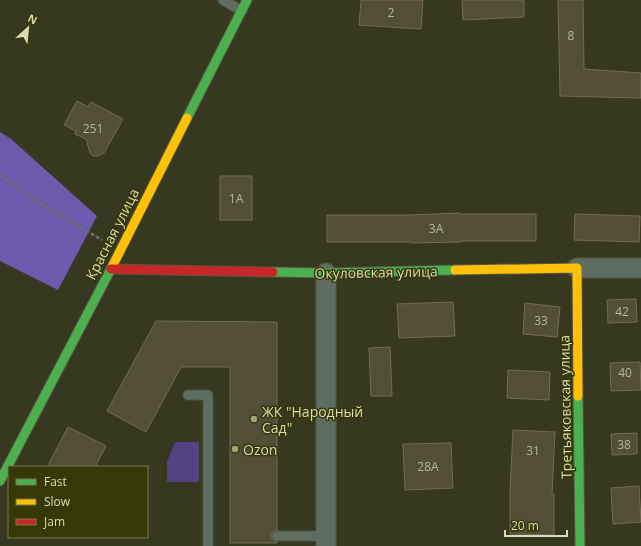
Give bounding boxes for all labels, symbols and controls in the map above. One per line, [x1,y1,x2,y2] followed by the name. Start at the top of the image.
[388,4,395,21] house number: 2
[8,8,48,48] north arrow
[25,10,40,27] text: N
[568,27,575,44] house number: 8
[83,120,103,137] house number: 251
[81,185,143,283] street label: Красная улица
[229,190,244,207] house number: 1А
[429,220,444,237] house number: 3А
[314,261,438,283] street label: Окуловская улица
[615,303,629,320] house number: 42
[534,312,548,329] house number: 33
[554,335,576,479] street label: Третьяковская улица
[618,364,632,381] house number: 40
[262,402,363,437] place label: ЖК "Народный Сад"
[249,414,259,424] marker: ЖК "Народный Сад"
[617,436,631,453] house number: 38
[243,440,277,459] place label: Ozon
[526,442,540,459] house number: 31
[230,444,240,454] marker: Ozon
[417,458,439,475] house number: 28А
[8,466,148,538] legend
[44,473,67,490] text: Fast
[44,493,71,510] text: Slow
[505,512,567,538] scale bar
[43,513,65,530] text: Jam
[511,517,539,534] text: 20 m

